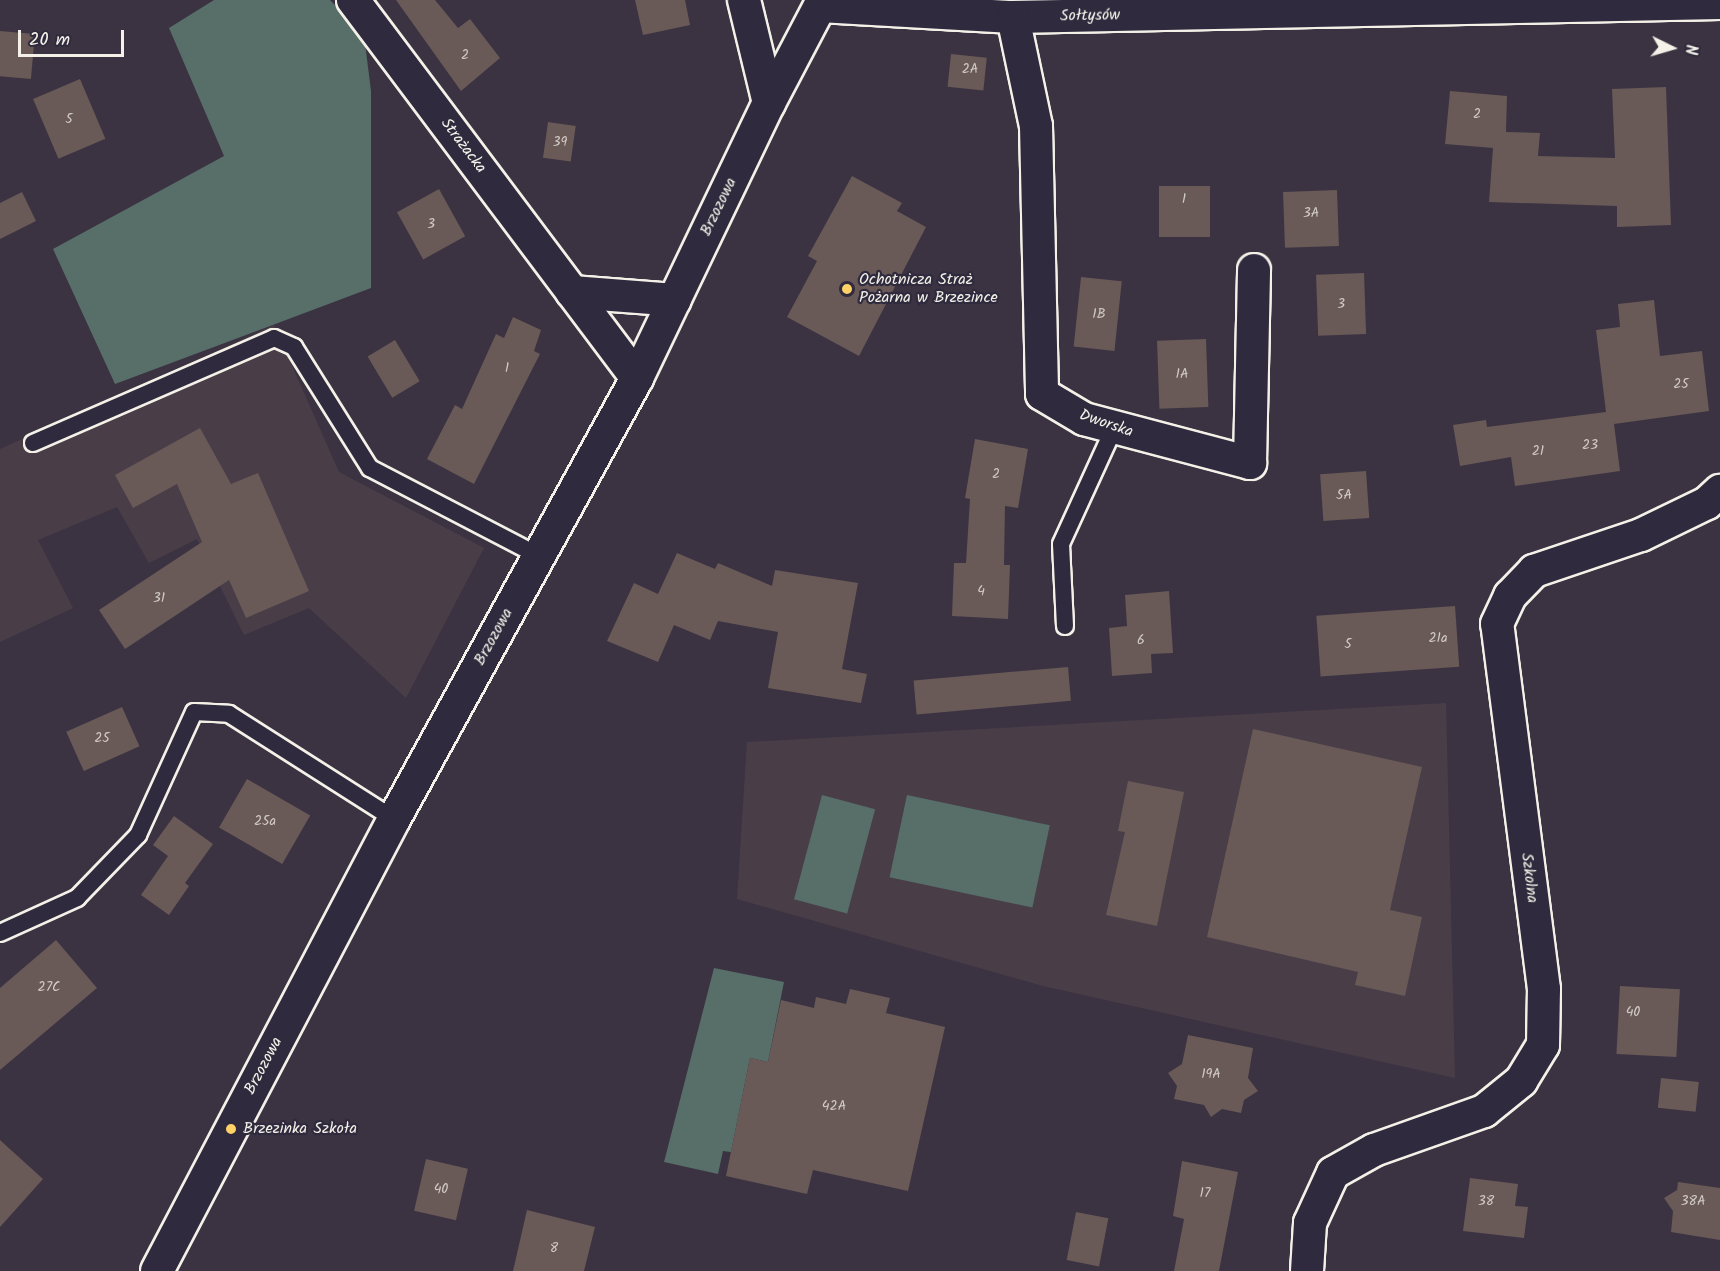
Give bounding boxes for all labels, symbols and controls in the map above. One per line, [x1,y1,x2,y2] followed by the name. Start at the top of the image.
[1060,6,1120,26] street label: Sołtysów
[21,18,128,56] scale bar
[1642,18,1702,78] north arrow
[29,26,70,55] text: 20 m
[1678,43,1703,56] text: N
[461,47,469,63] house number: 2
[962,61,978,77] house number: 2A
[1473,106,1481,122] house number: 2
[65,111,73,127] house number: 5
[436,115,490,177] street label: Strażacka
[553,134,567,150] house number: 39
[697,175,741,239] street label: Brzozowa
[1182,191,1186,207] house number: 1
[1303,205,1319,221] house number: 3A
[427,216,435,232] house number: 3
[859,270,998,308] place label: Ochotnicza Straż Pożarna w Brzezince
[840,282,854,296] marker: Ochotnicza Straż Pożarna w Brzezince
[1337,296,1345,312] house number: 3
[1092,306,1106,322] house number: 1B
[505,360,509,376] house number: 1
[1176,366,1188,382] house number: 1A
[1673,376,1689,392] house number: 25
[1077,406,1135,442] street label: Dworska
[1582,437,1598,453] house number: 23
[1532,443,1544,459] house number: 21
[992,466,1000,482] house number: 2
[1336,487,1352,503] house number: 5A
[977,583,985,599] house number: 4
[153,590,165,606] house number: 31
[470,605,518,669] street label: Brzozowa
[1428,630,1448,646] house number: 21a
[1137,632,1145,648] house number: 6
[1344,636,1352,652] house number: 5
[94,730,110,746] house number: 25
[254,813,276,829] house number: 25a
[1516,852,1542,904] street label: Szkolna
[38,979,60,995] house number: 27C
[1626,1004,1640,1020] house number: 40
[241,1034,287,1098] street label: Brzozowa
[1201,1066,1221,1082] house number: 19A
[822,1098,846,1114] house number: 42A
[243,1119,357,1139] place label: Brzezinka Szkoła
[224,1122,238,1136] marker: Brzezinka Szkoła
[434,1181,448,1197] house number: 40
[1200,1185,1210,1201] house number: 17
[1478,1193,1494,1209] house number: 38
[1681,1193,1705,1209] house number: 38A
[550,1240,558,1256] house number: 8

